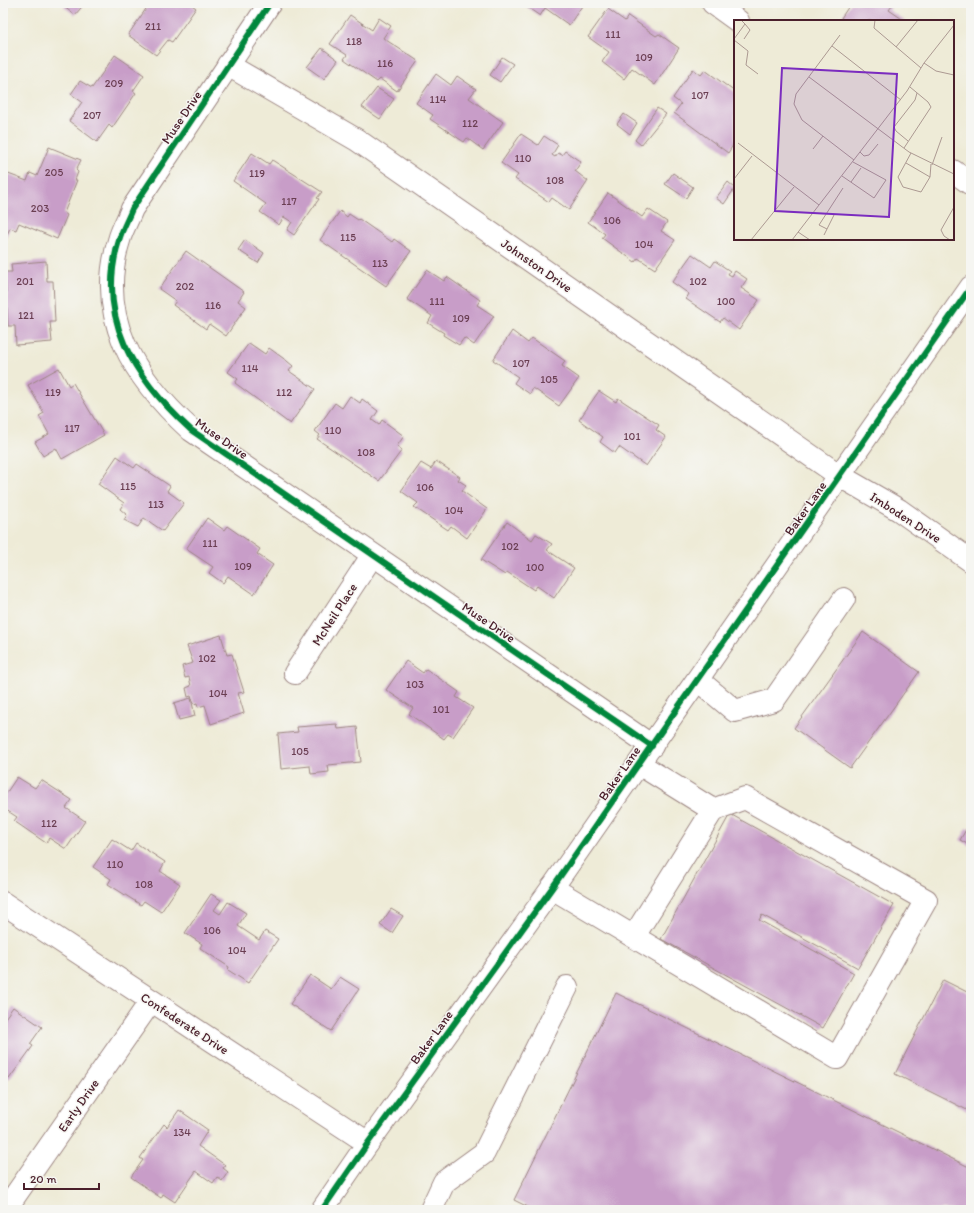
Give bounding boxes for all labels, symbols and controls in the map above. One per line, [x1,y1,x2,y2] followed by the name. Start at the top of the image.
[145,20,161,33] house number: 211
[734,20,954,240] inset map
[605,28,621,41] house number: 111
[346,35,362,48] house number: 118
[635,51,653,64] house number: 109
[377,57,393,70] house number: 116
[105,77,123,90] house number: 209
[158,88,205,147] street label: Muse Drive
[691,89,709,102] house number: 107
[430,93,447,106] house number: 114
[83,109,102,122] house number: 207
[462,117,478,130] house number: 112
[515,152,532,165] house number: 110
[45,166,63,179] house number: 205
[249,167,265,180] house number: 119
[546,174,564,187] house number: 108
[281,195,297,208] house number: 117
[31,202,49,215] house number: 203
[603,214,621,227] house number: 106
[340,231,356,244] house number: 115
[498,235,575,295] street label: Johnston Drive
[635,238,654,251] house number: 104
[372,257,388,270] house number: 113
[16,275,34,288] house number: 201
[689,275,707,288] house number: 102
[176,280,194,293] house number: 202
[429,295,445,308] house number: 111
[717,295,736,308] house number: 100
[205,299,221,312] house number: 116
[18,309,34,322] house number: 121
[452,312,470,325] house number: 109
[512,357,530,370] house number: 107
[242,362,259,375] house number: 114
[540,373,558,386] house number: 105
[45,386,61,399] house number: 119
[276,386,292,399] house number: 112
[192,415,251,462] street label: Muse Drive
[64,422,80,435] house number: 117
[325,424,342,437] house number: 110
[624,430,640,443] house number: 101
[357,446,375,459] house number: 108
[781,478,830,538] street label: Baker Lane
[120,480,136,493] house number: 115
[416,481,434,494] house number: 106
[867,489,944,546] street label: Imboden Drive
[148,498,164,511] house number: 113
[445,504,464,517] house number: 104
[202,537,218,550] house number: 111
[501,540,519,553] house number: 102
[234,560,252,573] house number: 109
[526,561,545,574] house number: 100
[309,580,360,648] street label: McNeil Place
[459,599,518,646] street label: Muse Drive
[198,652,216,665] house number: 102
[406,678,424,691] house number: 103
[209,687,228,700] house number: 104
[433,703,449,716] house number: 101
[595,743,644,803] street label: Baker Lane
[291,745,309,758] house number: 105
[41,817,57,830] house number: 112
[107,858,124,871] house number: 110
[135,878,153,891] house number: 108
[203,924,221,937] house number: 106
[228,944,247,957] house number: 104
[138,989,232,1057] street label: Confederate Drive
[407,1007,456,1067] street label: Baker Lane
[55,1076,102,1135] street label: Early Drive
[173,1126,191,1139] house number: 134
[24,1165,99,1191] scale bar
[30,1172,57,1186] text: 20 m

